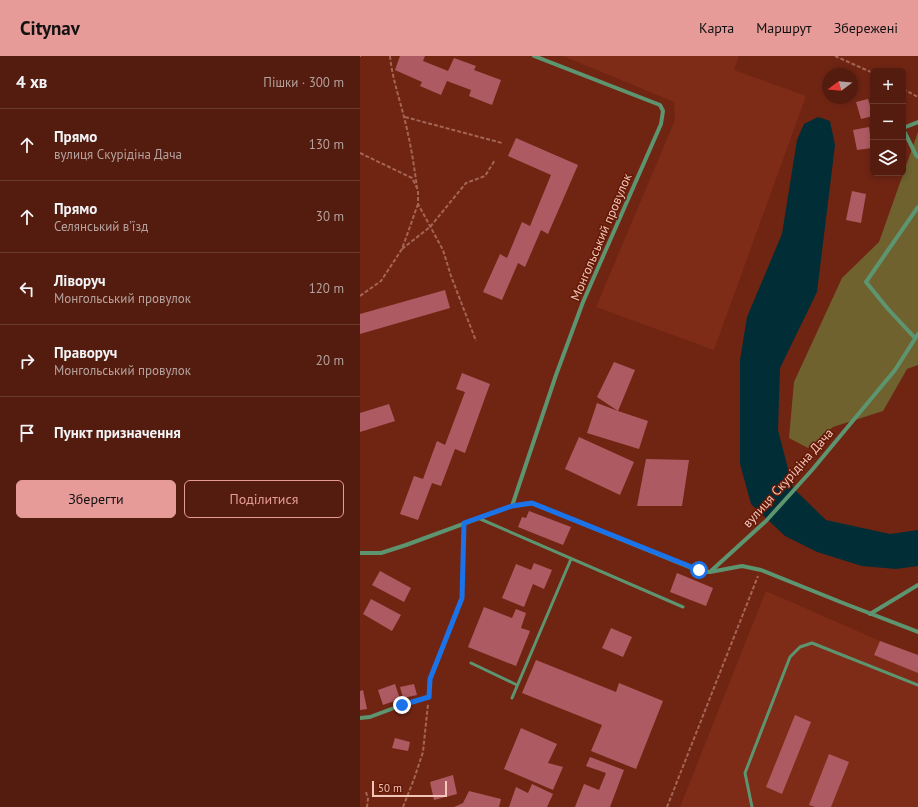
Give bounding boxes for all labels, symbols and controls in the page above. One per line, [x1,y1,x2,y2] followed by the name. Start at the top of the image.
[20,16,80,40] text: Citynav
[699,19,734,37] text: Карта
[756,19,812,37] text: Маршрут
[834,19,898,37] text: Збережені
[822,68,858,104] north arrow
[870,68,906,176] map controls
[870,68,906,104] button: +
[16,71,47,93] text: 4 хв
[263,74,344,91] text: Пішки · 300 m
[870,104,906,140] button: −
[54,127,97,146] text: Прямо
[16,134,38,156] icon: ahead
[309,136,344,153] text: 130 m
[870,140,906,176] button: layers
[54,146,182,163] text: вулиця Скурідіна Дача
[566,170,636,303] street label: Монгольський провулок
[54,199,97,218] text: Прямо
[16,206,38,228] icon: ahead
[316,208,344,225] text: 30 m
[54,218,148,235] text: Селянський вʼїзд
[54,271,106,290] text: Ліворуч
[16,278,38,300] icon: left
[309,280,344,297] text: 120 m
[54,290,191,307] text: Монгольський провулок
[54,343,117,362] text: Праворуч
[16,350,38,372] icon: right
[316,352,344,369] text: 20 m
[54,362,191,379] text: Монгольський провулок
[16,422,38,444] icon: arrive
[54,423,181,442] text: Пункт призначення
[739,425,837,531] street label: вулиця Скурідіна Дача
[16,480,176,518] button: Зберегти
[184,480,344,518] button: Поділитися
[690,561,708,579] route start
[393,696,411,714] route end
[372,779,447,798] scale bar
[378,781,402,795] text: 50 m

